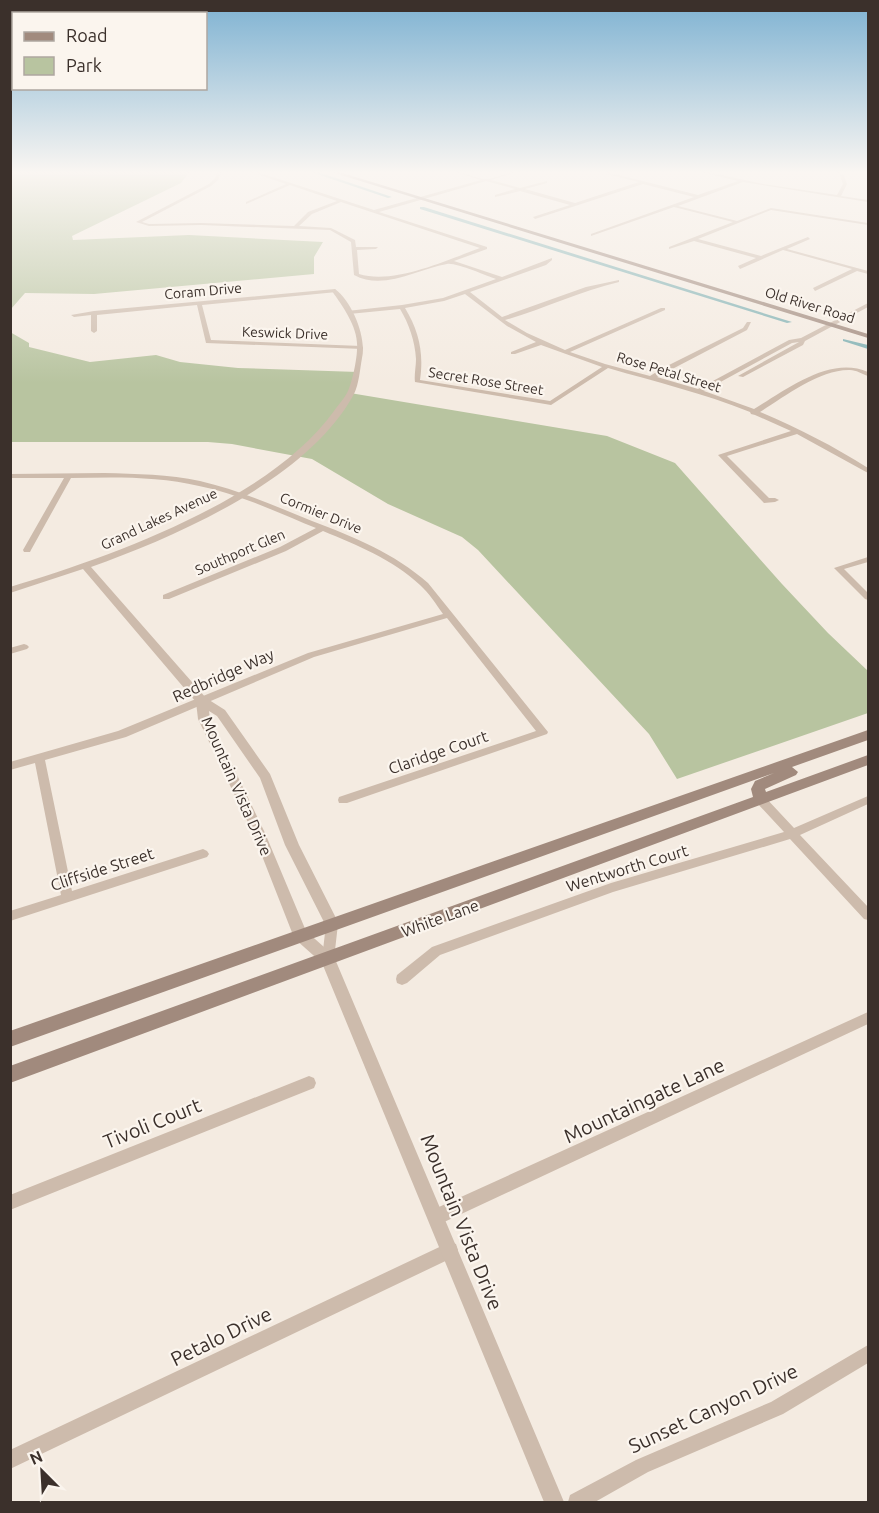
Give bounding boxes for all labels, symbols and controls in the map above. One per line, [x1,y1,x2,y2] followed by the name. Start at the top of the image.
[12,12,207,90] legend
[66,25,108,45] text: Road
[66,55,102,75] text: Park
[164,280,242,302] street label: Coram Drive
[763,284,857,326] street label: Old River Road
[242,323,328,343] street label: Keswick Drive
[615,349,724,396] street label: Rose Petal Street
[427,364,545,398] street label: Secret Rose Street
[98,485,220,553] street label: Grand Lakes Avenue
[278,489,364,537] street label: Cormier Drive
[193,526,287,578] street label: Southport Glen
[170,645,277,705] street label: Redbridge Way
[198,714,276,858] street label: Mountain Vista Drive
[386,726,491,777] street label: Claridge Court
[564,841,691,895] street label: Wentworth Court
[48,844,157,894] street label: Cliffside Street
[399,896,481,940] street label: White Lane
[560,1053,728,1147] street label: Mountaingate Lane
[100,1093,204,1153] street label: Tivoli Court
[416,1131,508,1313] street label: Mountain Vista Drive
[167,1302,275,1370] street label: Petalo Drive
[625,1359,801,1457] street label: Sunset Canyon Drive
[12,1441,72,1501] north arrow
[27,1447,45,1468] text: N

